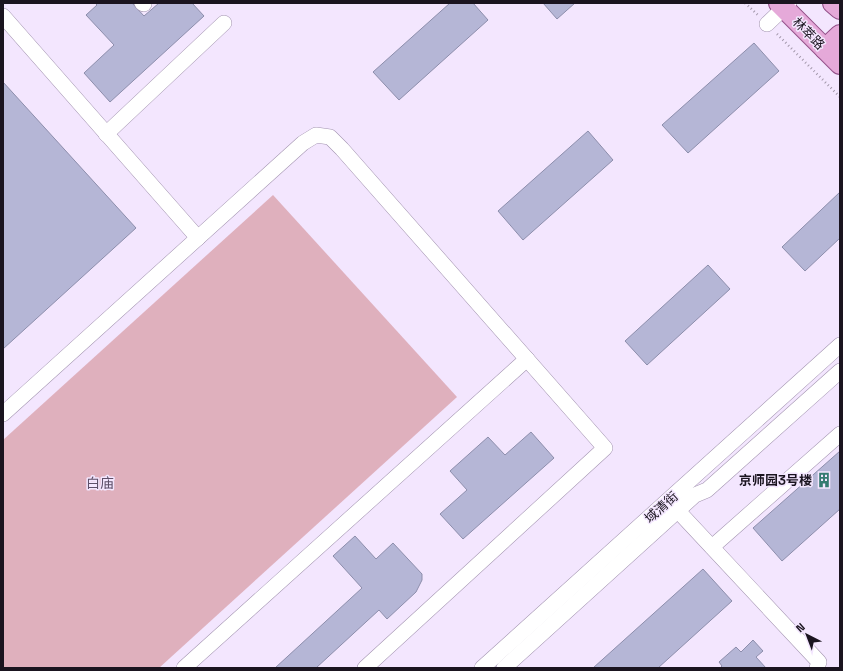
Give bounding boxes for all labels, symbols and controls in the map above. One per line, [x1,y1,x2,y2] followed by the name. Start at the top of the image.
[789,14,828,53] street label: 林萃路
[815,471,833,489] building icon: 京师园3号楼
[739,472,812,489] place label: 京师园3号楼
[86,474,114,492] district label: 白庙
[641,488,682,527] street label: 域清街
[787,615,827,655] north arrow
[793,620,808,635] text: N

